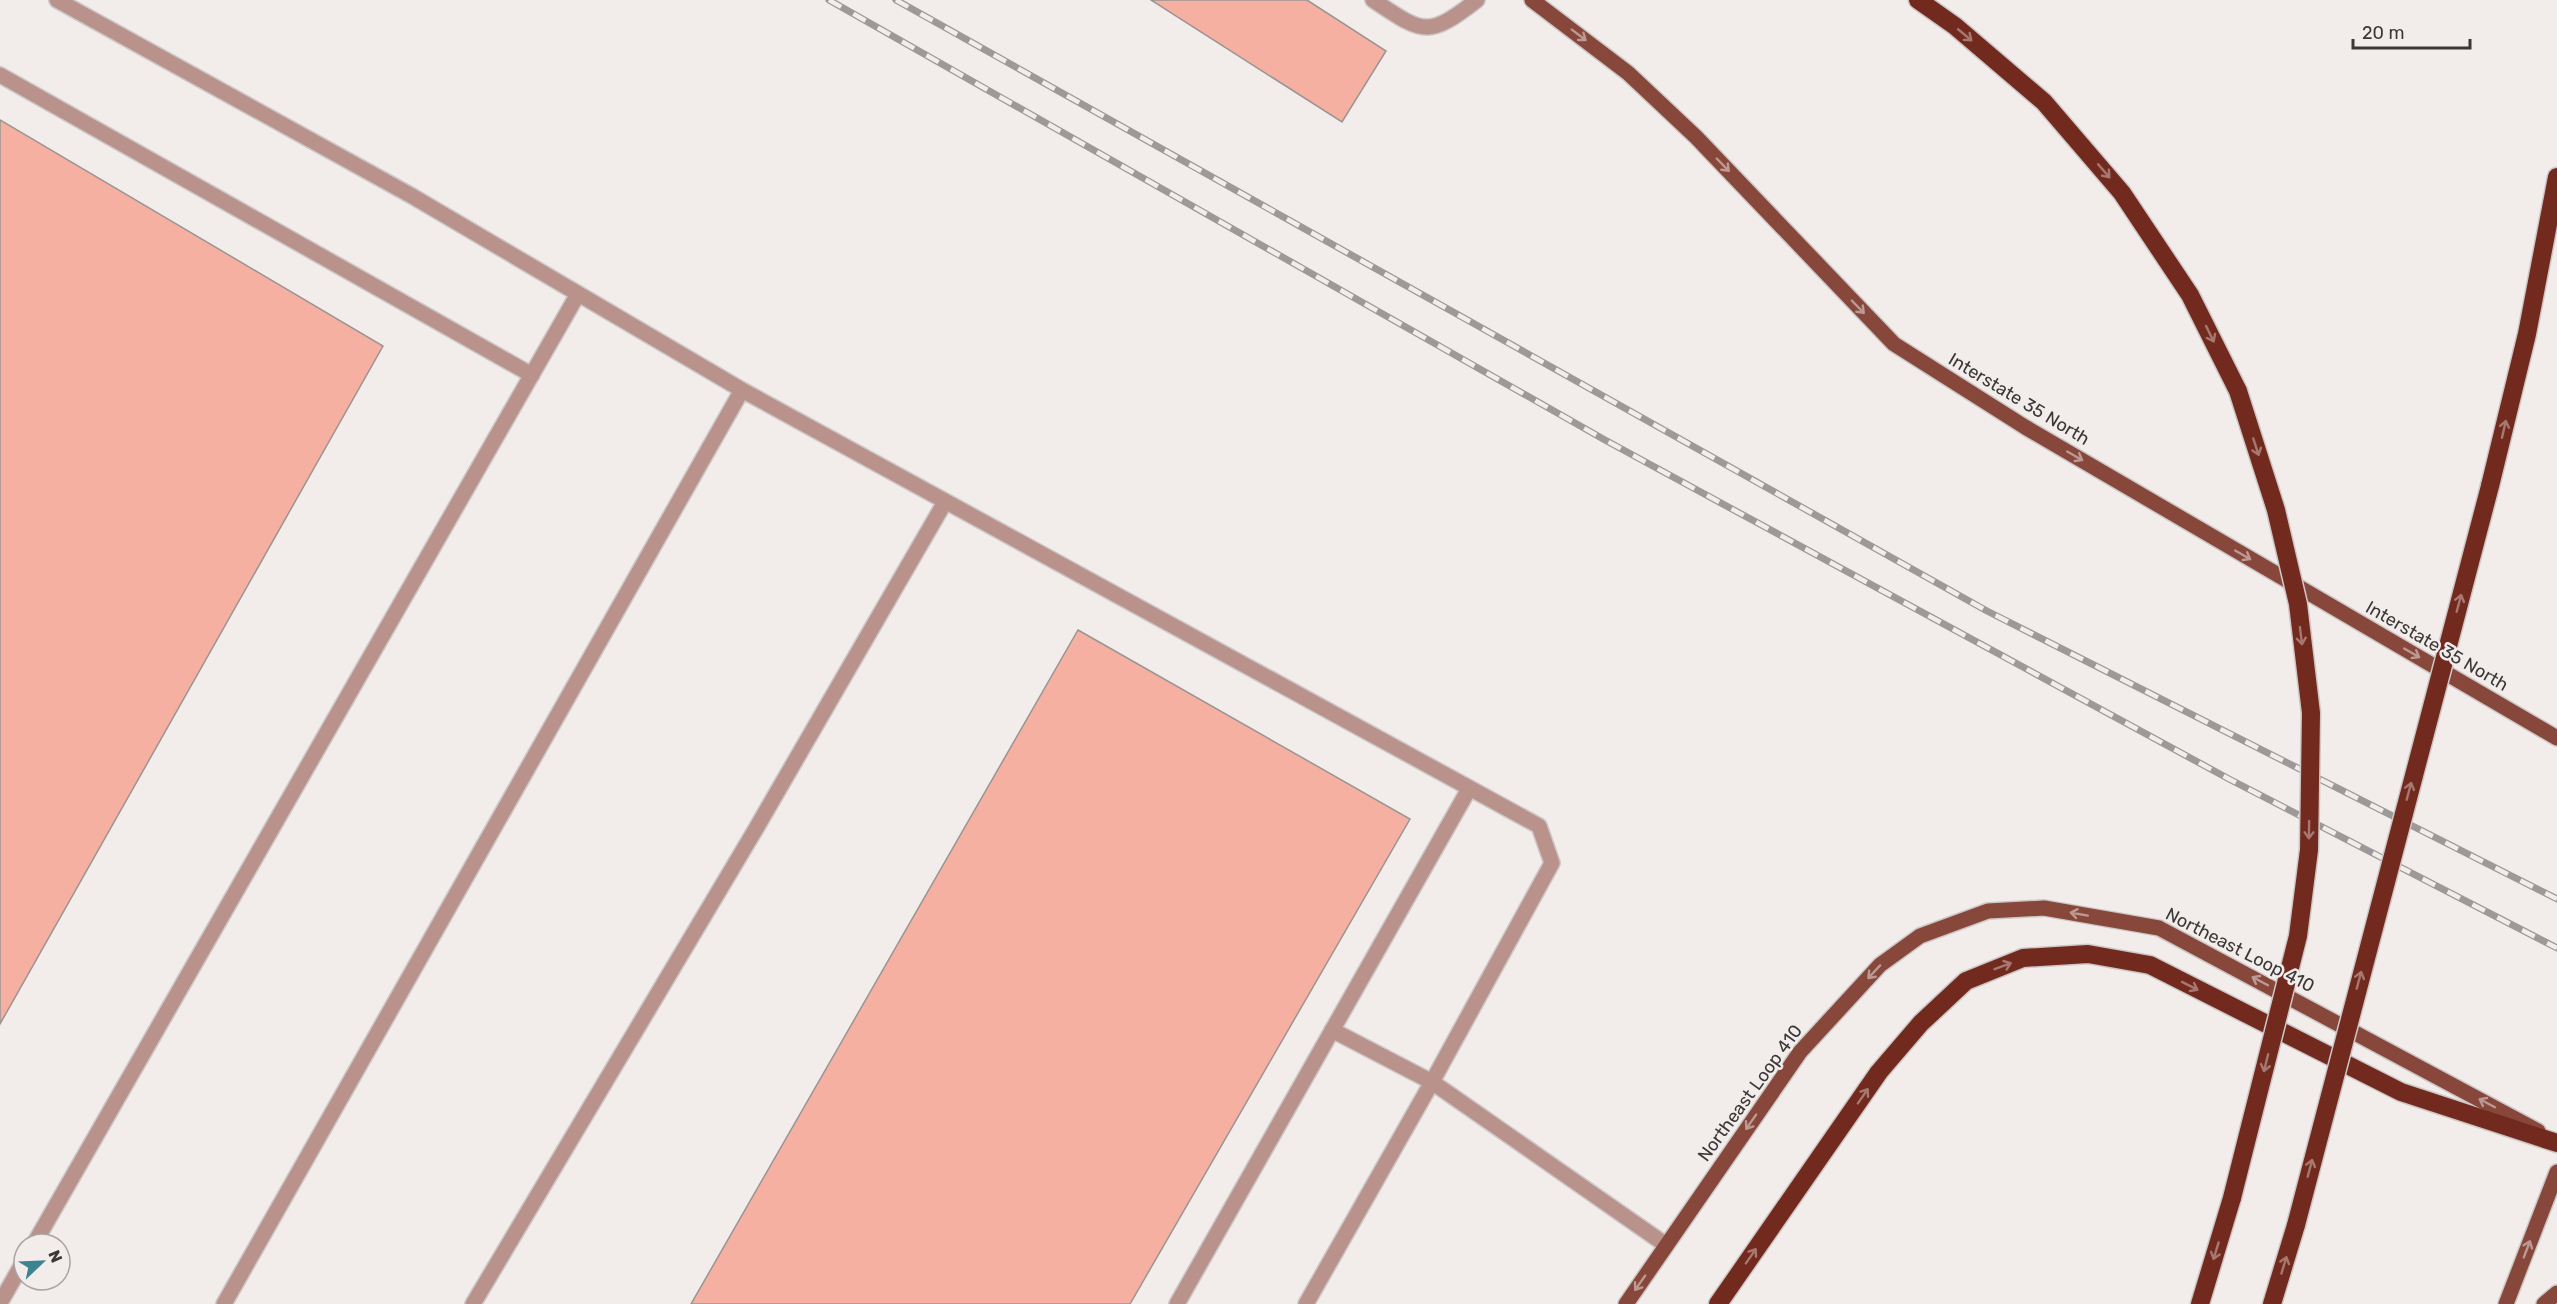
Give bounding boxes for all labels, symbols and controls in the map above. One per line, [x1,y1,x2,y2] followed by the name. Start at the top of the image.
[2353,12,2470,50] scale bar
[2362,22,2404,44] text: 20 m
[1571,28,1587,41] one-way arrow
[1957,28,1972,42] one-way arrow
[1716,158,1731,173] one-way arrow
[2097,164,2111,179] one-way arrow
[1851,299,1865,314] one-way arrow
[2205,325,2216,343] one-way arrow
[1944,348,2094,450] street label: Interstate 35 North
[2499,419,2511,438] one-way arrow
[2251,437,2262,456] one-way arrow
[2066,450,2083,462] one-way arrow
[2234,549,2251,561] one-way arrow
[2454,594,2466,613] one-way arrow
[2362,596,2512,696] street label: Interstate 35 North
[2296,625,2307,645] one-way arrow
[2403,648,2420,660] one-way arrow
[2404,782,2415,801] one-way arrow
[2304,820,2315,840] one-way arrow
[2162,903,2318,997] street label: Northeast Loop 410
[2070,908,2090,919] one-way arrow
[1993,960,2012,971] one-way arrow
[1866,964,1881,979] one-way arrow
[2354,970,2366,989] one-way arrow
[2251,975,2269,987] one-way arrow
[2181,981,2199,992] one-way arrow
[1693,1020,1807,1166] street label: Northeast Loop 410
[2260,1053,2272,1072] one-way arrow
[1857,1088,1869,1104] one-way arrow
[2479,1097,2496,1109] one-way arrow
[1745,1114,1757,1130] one-way arrow
[2305,1159,2317,1178] one-way arrow
[12,1232,72,1292] north arrow
[2210,1241,2221,1260] one-way arrow
[2522,1241,2533,1259] one-way arrow
[44,1247,66,1265] text: N
[1745,1248,1757,1265] one-way arrow
[2279,1255,2290,1274] one-way arrow
[1634,1274,1646,1291] one-way arrow

